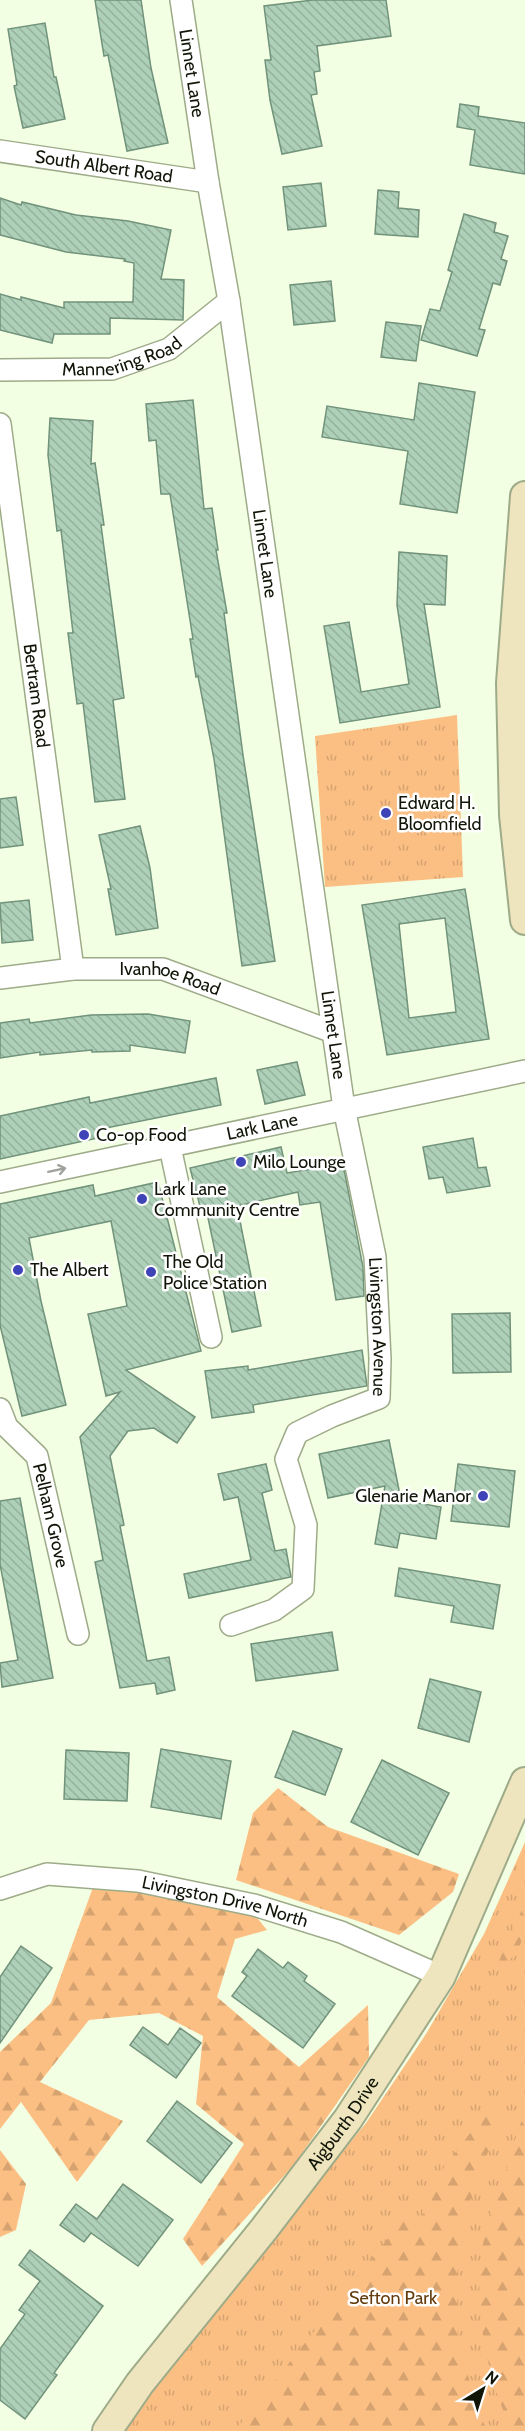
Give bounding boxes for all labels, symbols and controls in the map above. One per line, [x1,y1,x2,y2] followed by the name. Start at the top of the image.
[174,27,209,119] street label: Linnet Lane
[33,145,174,188] street label: South Albert Road
[62,332,187,380] street label: Mannering Road
[248,508,282,599] street label: Linnet Lane
[19,642,54,749] street label: Bertram Road
[398,792,481,835] place label: Edward H. Bloomfield
[379,806,393,820] marker: Edward H. Bloomfield
[119,958,223,1000] street label: Ivanhoe Road
[316,989,351,1081] street label: Linnet Lane
[224,1108,300,1145] street label: Lark Lane
[96,1124,187,1146] place label: Co-op Food
[77,1128,91,1142] marker: Co-op Food
[253,1151,346,1173] place label: Milo Lounge
[234,1155,248,1169] marker: Milo Lounge
[47,1164,67,1175] one-way arrow
[154,1178,300,1221] place label: Lark Lane Community Centre
[135,1192,149,1206] marker: Lark Lane Community Centre
[163,1251,267,1294] place label: The Old Police Station
[364,1257,391,1397] street label: Livingston Avenue
[30,1259,109,1281] place label: The Albert
[11,1263,25,1277] marker: The Albert
[144,1265,158,1279] marker: The Old Police Station
[28,1461,73,1570] street label: Pelham Grove
[355,1485,471,1507] place label: Glenarie Manor
[476,1489,490,1503] marker: Glenarie Manor
[140,1871,311,1932] street label: Livingston Drive North
[302,2073,384,2174] street label: Aigburth Drive
[349,2287,438,2309] park label: Sefton Park
[453,2359,513,2419] north arrow
[482,2367,502,2389] text: N

